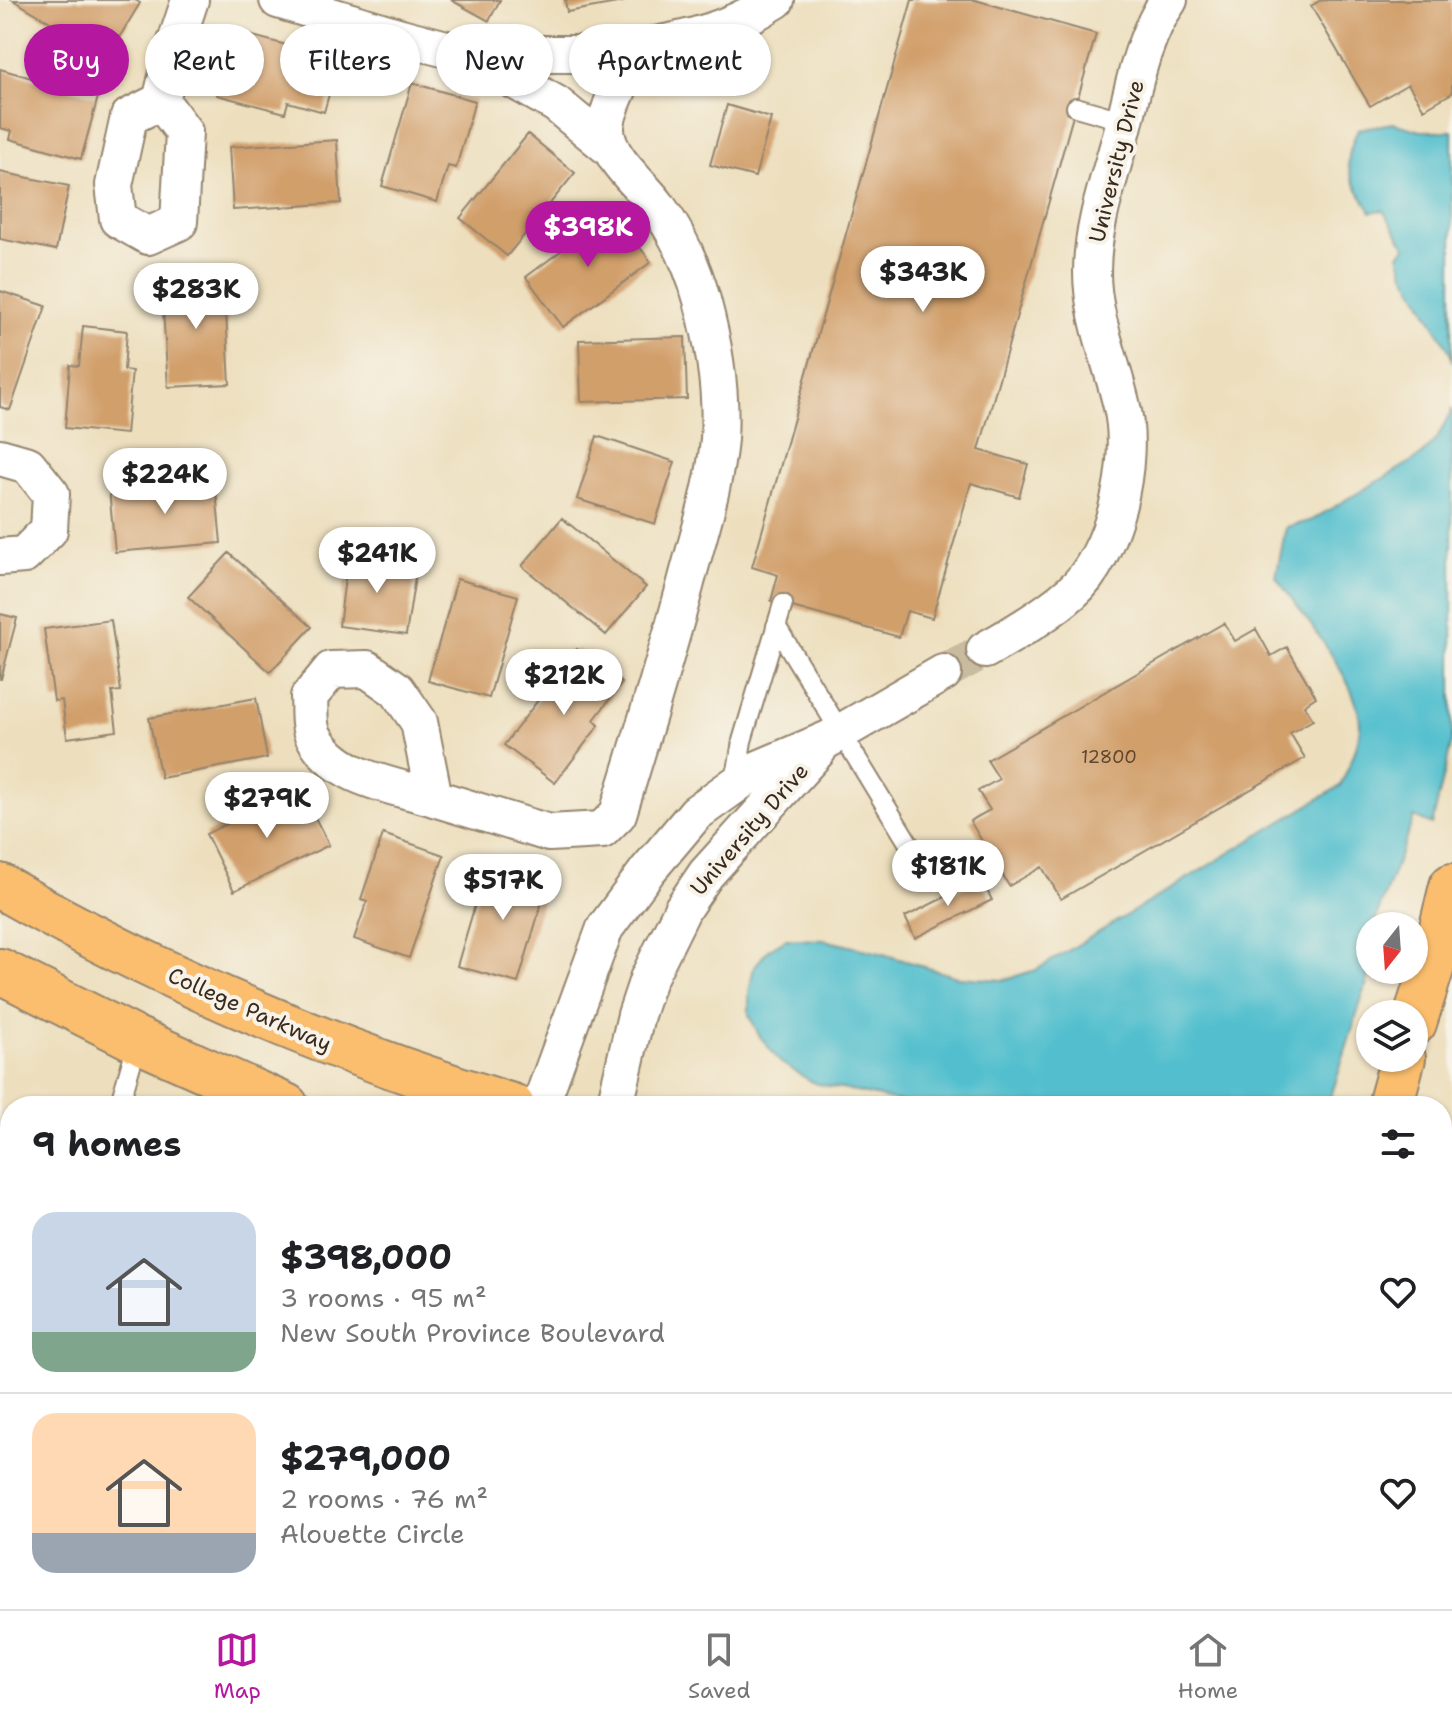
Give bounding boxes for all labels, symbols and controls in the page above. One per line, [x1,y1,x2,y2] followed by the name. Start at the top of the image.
[24,24,129,96] chip: Buy
[145,24,264,96] chip: Rent
[280,24,420,96] chip: Filters
[436,24,553,96] chip: New
[569,24,771,96] chip: Apartment
[1082,77,1151,245] street label: University Drive
[532,201,644,269] pin: $398K
[543,209,633,244] text: $398K
[867,246,979,314] pin: $343K
[879,254,967,289] text: $343K
[140,263,252,331] pin: $283K
[151,271,241,306] text: $283K
[109,448,221,516] pin: $224K
[121,456,209,491] text: $224K
[321,527,433,595] pin: $241K
[337,535,417,570] text: $241K
[508,649,620,717] pin: $212K
[523,657,605,692] text: $212K
[1081,745,1137,769] house number: 12800
[684,757,815,902] street label: University Drive
[211,772,323,840] pin: $279K
[223,780,311,815] text: $279K
[892,840,1004,908] pin: $181K
[910,848,986,883] text: $181K
[447,854,559,922] pin: $517K
[463,862,543,897] text: $517K
[1356,912,1428,984] north arrow
[1356,912,1428,1072] map controls
[163,960,336,1059] street label: College Parkway
[1356,1000,1428,1072] button: layers
[32,1121,181,1167] text: 9 homes
[1376,1122,1420,1166] icon: filters
[280,1234,452,1280] text: $398,000
[96,1244,192,1340] icon: home
[1376,1270,1420,1314] icon: heart
[280,1280,487,1315] text: 3 rooms · 95 m²
[280,1315,665,1350] text: New South Province Boulevard
[280,1435,451,1481] text: $279,000
[96,1445,192,1541] icon: home
[1376,1471,1420,1515] icon: heart
[280,1481,488,1516] text: 2 rooms · 76 m²
[280,1516,465,1551] text: Alouette Circle
[214,1628,261,1705] tab: Map
[688,1628,751,1705] tab: Saved
[1178,1628,1238,1705] tab: Home

